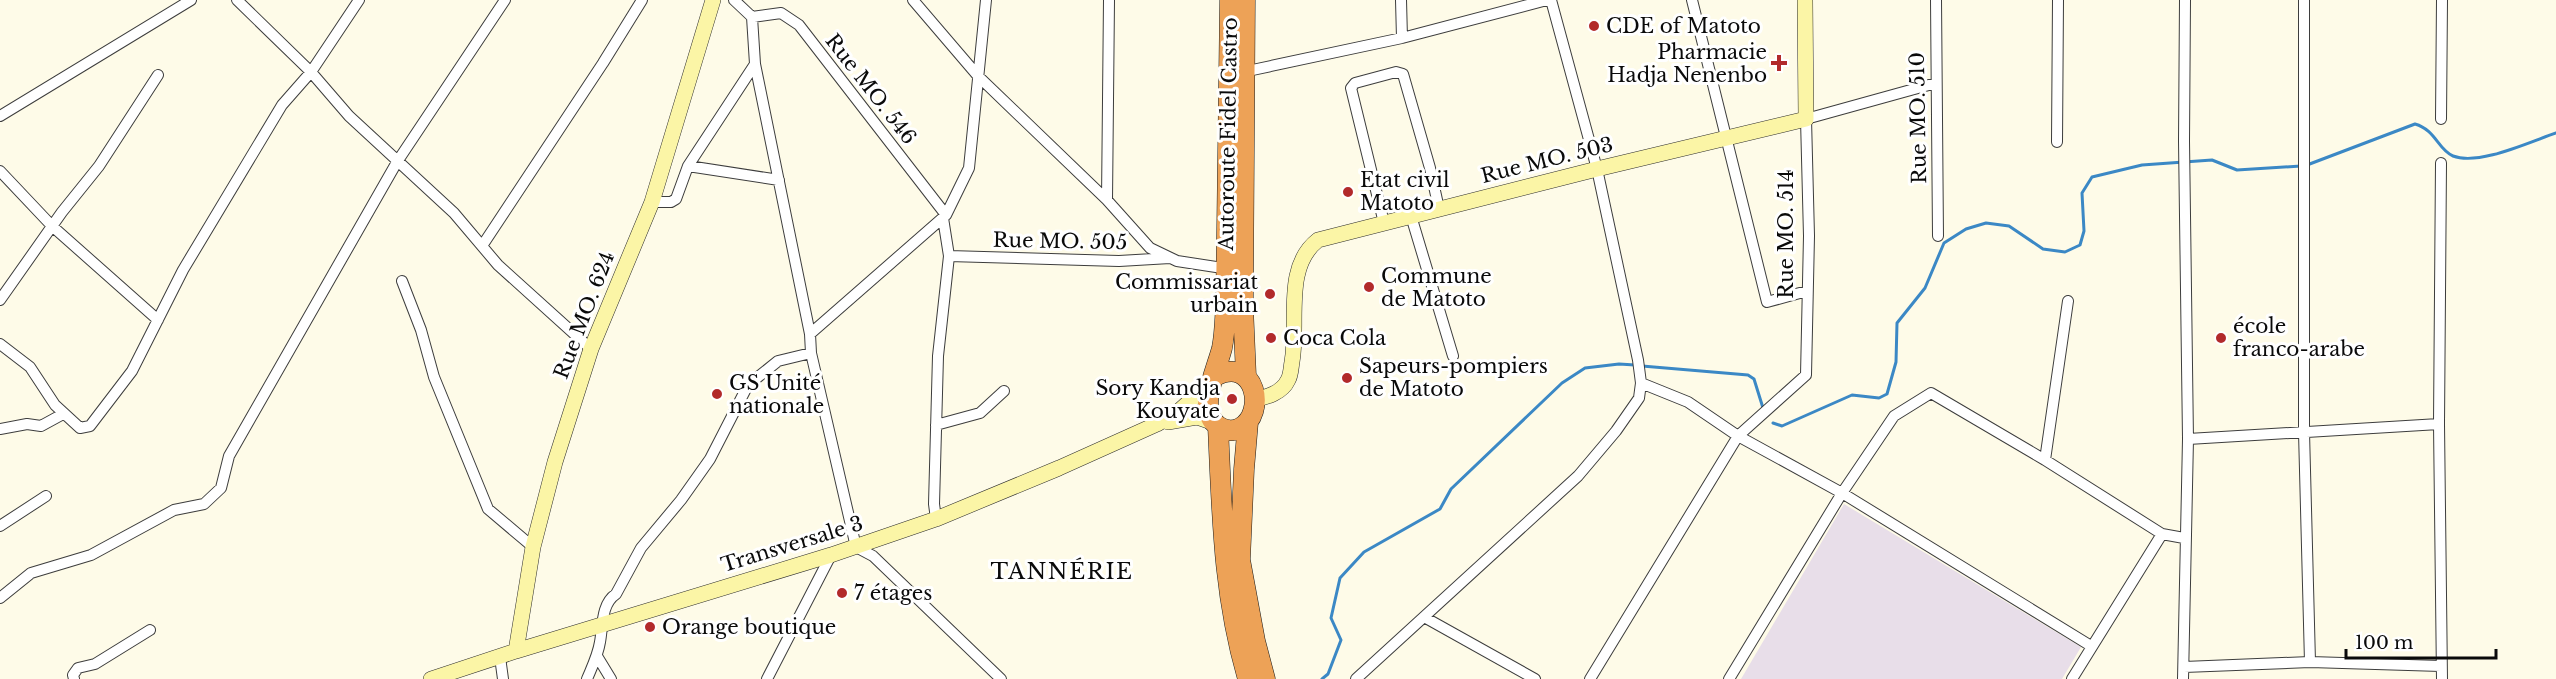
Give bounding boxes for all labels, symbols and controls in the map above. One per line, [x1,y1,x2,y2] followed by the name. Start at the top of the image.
[1606,14,1761,38] place label: CDE of Matoto
[1214,17,1242,252] street label: Autoroute Fidel Castro
[1587,19,1601,33] marker: CDE of Matoto
[821,29,921,149] street label: Rue MO. 546
[1607,40,1767,87] place label: Pharmacie Hadja Nenenbo
[1905,52,1931,184] street label: Rue MO. 510
[1772,56,1786,70] marker: Pharmacie Hadja Nenenbo
[1478,132,1616,188] street label: Rue MO. 503
[1360,168,1449,215] place label: Etat civil Matoto
[1774,169,1798,299] street label: Rue MO. 514
[1341,185,1355,199] marker: Etat civil Matoto
[993,228,1127,254] street label: Rue MO. 505
[549,248,619,382] street label: Rue MO. 624
[1381,264,1492,311] place label: Commune de Matoto
[1115,270,1258,317] place label: Commissariat urbain
[1362,280,1376,294] marker: Commune de Matoto
[1263,287,1277,301] marker: Commissariat urbain
[2233,314,2365,361] place label: école franco-arabe
[1283,326,1387,350] place label: Coca Cola
[1264,331,1278,345] marker: Coca Cola
[2214,331,2228,345] marker: école franco-arabe
[1359,354,1548,401] place label: Sapeurs-pompiers de Matoto
[729,371,824,418] place label: GS Unité nationale
[1340,371,1354,385] marker: Sapeurs-pompiers de Matoto
[1095,376,1221,423] place label: Sory Kandja Kouyate
[710,387,724,401] marker: GS Unité nationale
[1225,392,1239,406] marker: Sory Kandja Kouyate
[718,511,866,577] street label: Transversale 3
[990,557,1134,585] district label: TANNÉRIE
[854,581,932,605] place label: 7 étages
[835,586,849,600] marker: 7 étages
[662,615,836,639] place label: Orange boutique
[643,620,657,634] marker: Orange boutique
[2346,622,2496,660] scale bar
[2355,632,2413,654] text: 100 m

